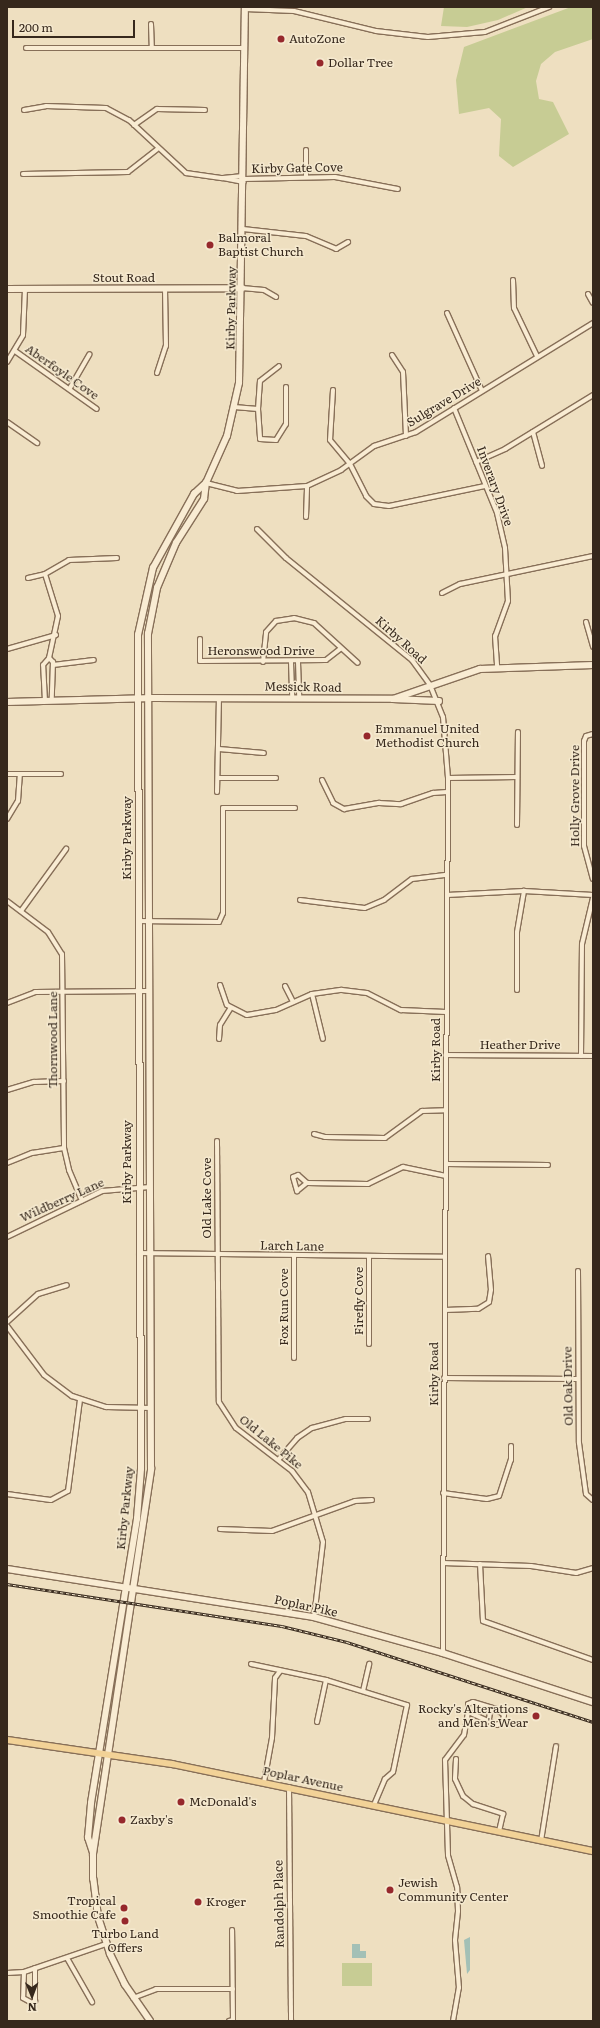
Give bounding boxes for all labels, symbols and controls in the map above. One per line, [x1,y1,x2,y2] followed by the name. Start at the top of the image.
[14,12,137,38] scale bar
[19,18,53,36] text: 200 m
[289,32,345,46] place label: AutoZone
[276,34,286,44] marker: AutoZone
[328,56,393,70] place label: Dollar Tree
[315,58,325,68] marker: Dollar Tree
[251,160,343,176] street label: Kirby Gate Cove
[218,231,304,259] place label: Balmoral Baptist Church
[205,240,215,250] marker: Balmoral Baptist Church
[223,266,239,350] street label: Kirby Parkway
[93,271,155,285] street label: Stout Road
[22,341,102,403] street label: Aberfoyle Cove
[404,374,484,430] street label: Sulgrave Drive
[474,444,516,528] street label: Inverary Drive
[372,613,430,667] street label: Kirby Road
[207,644,315,658] street label: Heronswood Drive
[264,679,342,695] street label: Messick Road
[375,722,479,750] place label: Emmanuel United Methodist Church
[362,731,372,741] marker: Emmanuel United Methodist Church
[568,745,582,847] street label: Holly Grove Drive
[120,796,134,880] street label: Kirby Parkway
[46,992,60,1088] street label: Thornwood Lane
[429,1018,443,1082] street label: Kirby Road
[480,1038,560,1052] street label: Heather Drive
[120,1120,134,1204] street label: Kirby Parkway
[200,1158,214,1238] street label: Old Lake Cove
[18,1175,106,1225] street label: Wildberry Lane
[260,1238,324,1254] street label: Larch Lane
[352,1267,366,1335] street label: Firefly Cove
[277,1268,291,1346] street label: Fox Run Cove
[427,1342,441,1406] street label: Kirby Road
[560,1346,576,1426] street label: Old Oak Drive
[236,1412,306,1472] street label: Old Lake Pike
[113,1466,137,1550] street label: Kirby Parkway
[273,1592,339,1620] street label: Poplar Pike
[418,1702,528,1730] place label: Rocky's Alterations and Men's Wear
[531,1711,541,1721] marker: Rocky's Alterations and Men's Wear
[261,1763,345,1795] street label: Poplar Avenue
[189,1795,256,1809] place label: McDonald's
[176,1797,186,1807] marker: McDonald's
[130,1813,173,1827] place label: Zaxby's
[117,1815,127,1825] marker: Zaxby's
[271,1860,287,1948] street label: Randolph Place
[398,1876,508,1904] place label: Jewish Community Center
[385,1885,395,1895] marker: Jewish Community Center
[32,1894,116,1922] place label: Tropical Smoothie Cafe
[206,1895,246,1909] place label: Kroger
[193,1897,203,1907] marker: Kroger
[119,1903,129,1913] marker: Tropical Smoothie Cafe
[120,1916,130,1926] marker: Turbo Land Offers
[91,1927,159,1955] place label: Turbo Land Offers
[12,1976,52,2016] north arrow
[27,2000,37,2016] text: N

